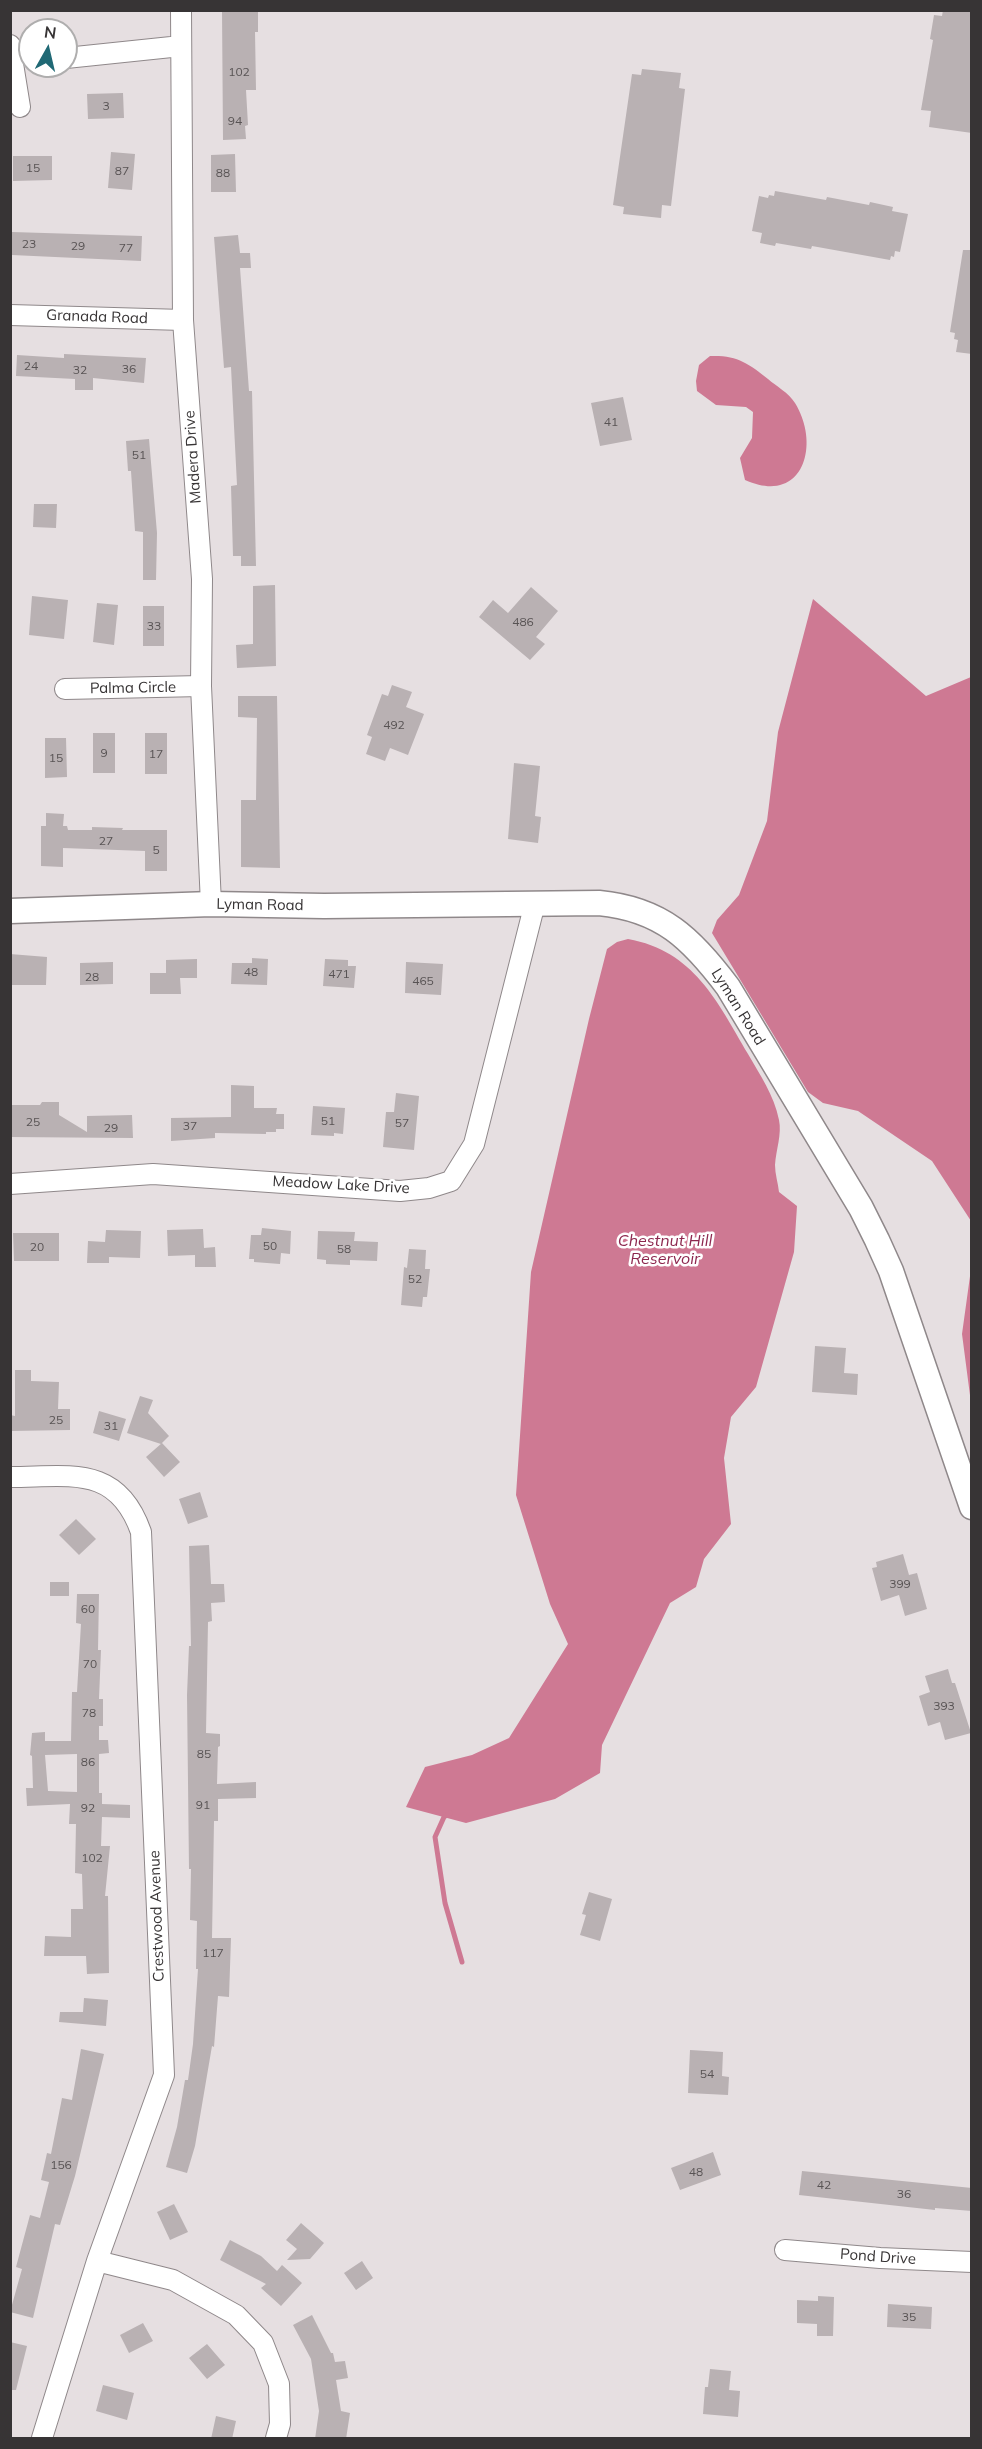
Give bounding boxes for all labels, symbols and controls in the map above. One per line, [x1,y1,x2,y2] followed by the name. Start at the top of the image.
[18,18,78,78] north arrow
[43,21,58,43] text: N
[228,65,250,79] house number: 102
[102,99,110,113] house number: 3
[228,114,242,128] house number: 94
[26,161,40,175] house number: 15
[115,164,129,178] house number: 87
[216,166,230,180] house number: 88
[22,237,36,251] house number: 23
[71,239,85,253] house number: 29
[119,241,133,255] house number: 77
[46,306,148,328] street label: Granada Road
[24,359,38,373] house number: 24
[122,362,136,376] house number: 36
[73,363,87,377] house number: 32
[181,410,205,504] street label: Madera Drive
[604,415,618,429] house number: 41
[132,448,146,462] house number: 51
[512,615,534,629] house number: 486
[147,619,161,633] house number: 33
[90,678,176,698] street label: Palma Circle
[383,718,405,732] house number: 492
[100,746,108,760] house number: 9
[149,747,163,761] house number: 17
[49,751,63,765] house number: 15
[99,834,113,848] house number: 27
[152,843,160,857] house number: 5
[216,895,304,915] street label: Lyman Road
[244,965,258,979] house number: 48
[707,965,769,1049] street label: Lyman Road
[328,967,350,981] house number: 471
[85,970,99,984] house number: 28
[412,974,434,988] house number: 465
[321,1114,335,1128] house number: 51
[26,1115,40,1129] house number: 25
[395,1116,409,1130] house number: 57
[183,1119,197,1133] house number: 37
[104,1121,118,1135] house number: 29
[272,1172,410,1198] street label: Meadow Lake Drive
[618,1231,712,1269] water label: Chestnut Hill Reservoir
[263,1239,277,1253] house number: 50
[30,1240,44,1254] house number: 20
[337,1242,351,1256] house number: 58
[408,1272,422,1286] house number: 52
[49,1413,63,1427] house number: 25
[104,1419,118,1433] house number: 31
[889,1577,911,1591] house number: 399
[81,1602,95,1616] house number: 60
[83,1657,97,1671] house number: 70
[933,1699,955,1713] house number: 393
[82,1706,96,1720] house number: 78
[197,1747,211,1761] house number: 85
[81,1755,95,1769] house number: 86
[196,1798,210,1812] house number: 91
[81,1801,95,1815] house number: 92
[146,1850,168,1982] street label: Crestwood Avenue
[81,1851,103,1865] house number: 102
[202,1946,224,1960] house number: 117
[700,2067,714,2081] house number: 54
[50,2158,72,2172] house number: 156
[689,2165,703,2179] house number: 48
[817,2178,831,2192] house number: 42
[897,2187,911,2201] house number: 36
[839,2245,917,2269] street label: Pond Drive
[902,2310,916,2324] house number: 35

